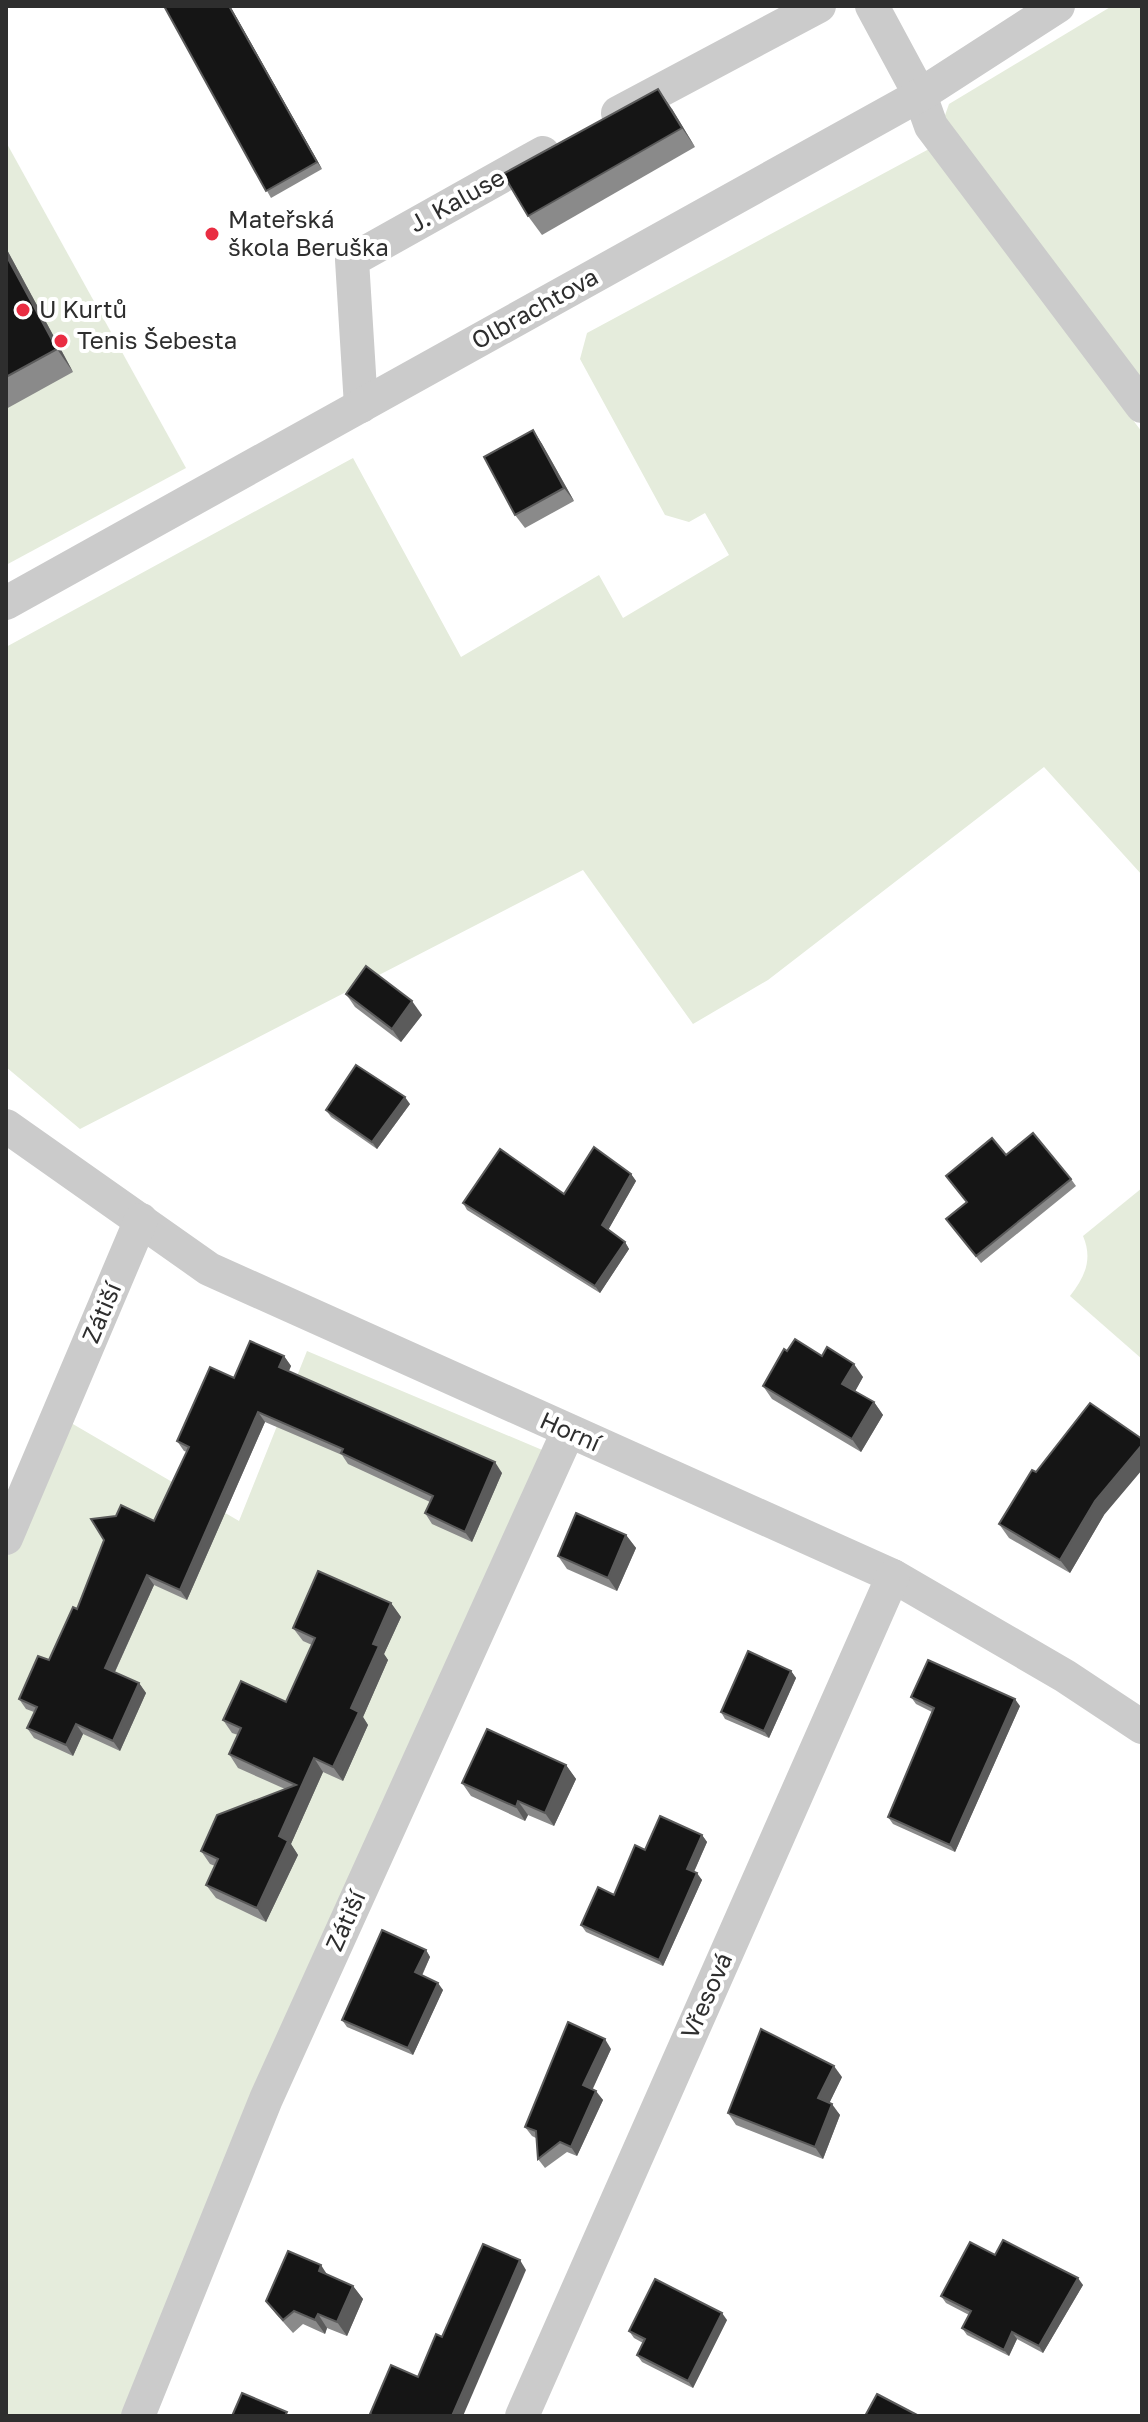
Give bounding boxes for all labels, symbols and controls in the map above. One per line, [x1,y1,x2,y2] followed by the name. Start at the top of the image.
[404,162,509,238] street label: J. Kaluse
[228,204,389,261] place label: Mateřská škola Beruška
[203,225,221,243] marker: Mateřská škola Beruška
[466,261,603,354] street label: Olbrachtova
[39,294,127,323] place label: U Kurtů
[14,301,32,319] marker: U Kurtů
[77,325,237,354] place label: Tenis Šebesta
[52,332,70,350] marker: Tenis Šebesta
[75,1276,127,1347] street label: Zátiší
[536,1405,607,1457] street label: Horní
[319,1884,371,1955] street label: Zátiší
[674,1948,737,2043] street label: Vřesová

